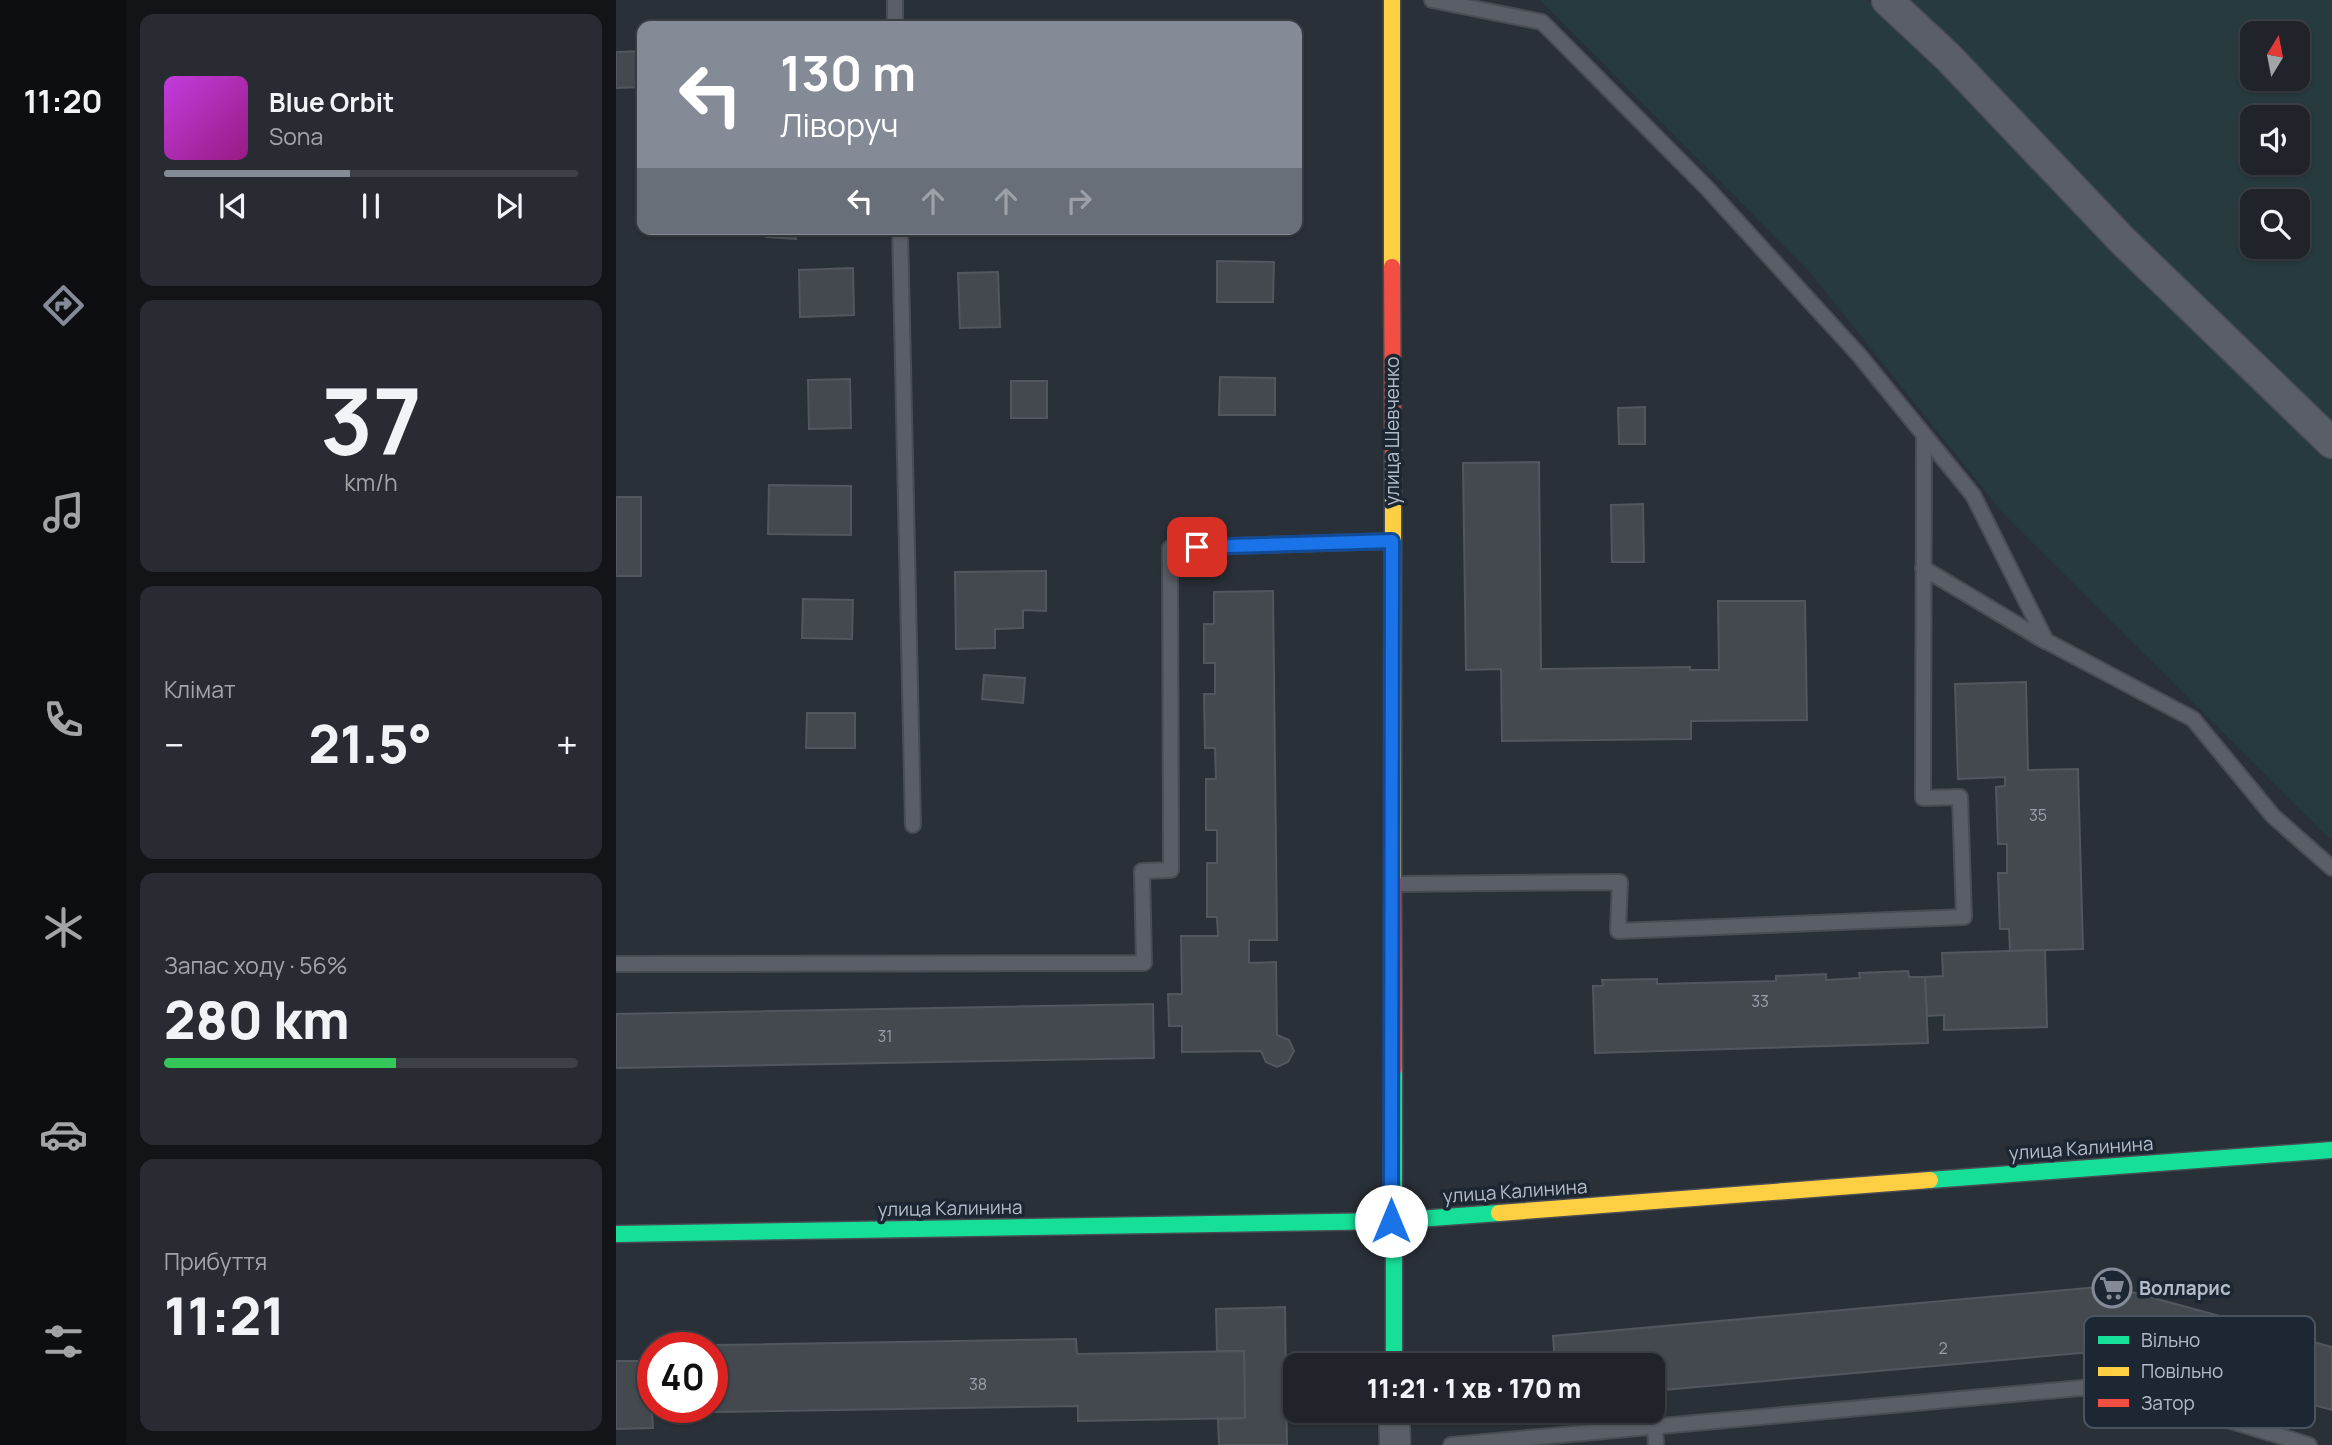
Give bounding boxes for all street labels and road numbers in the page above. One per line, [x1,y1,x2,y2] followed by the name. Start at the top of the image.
[1379,356,1405,506] street label: улица Шевченко
[2008,1130,2154,1166] street label: улица Калинина
[1442,1173,1588,1209] street label: улица Калинина
[877,1194,1023,1222] street label: улица Калинина

